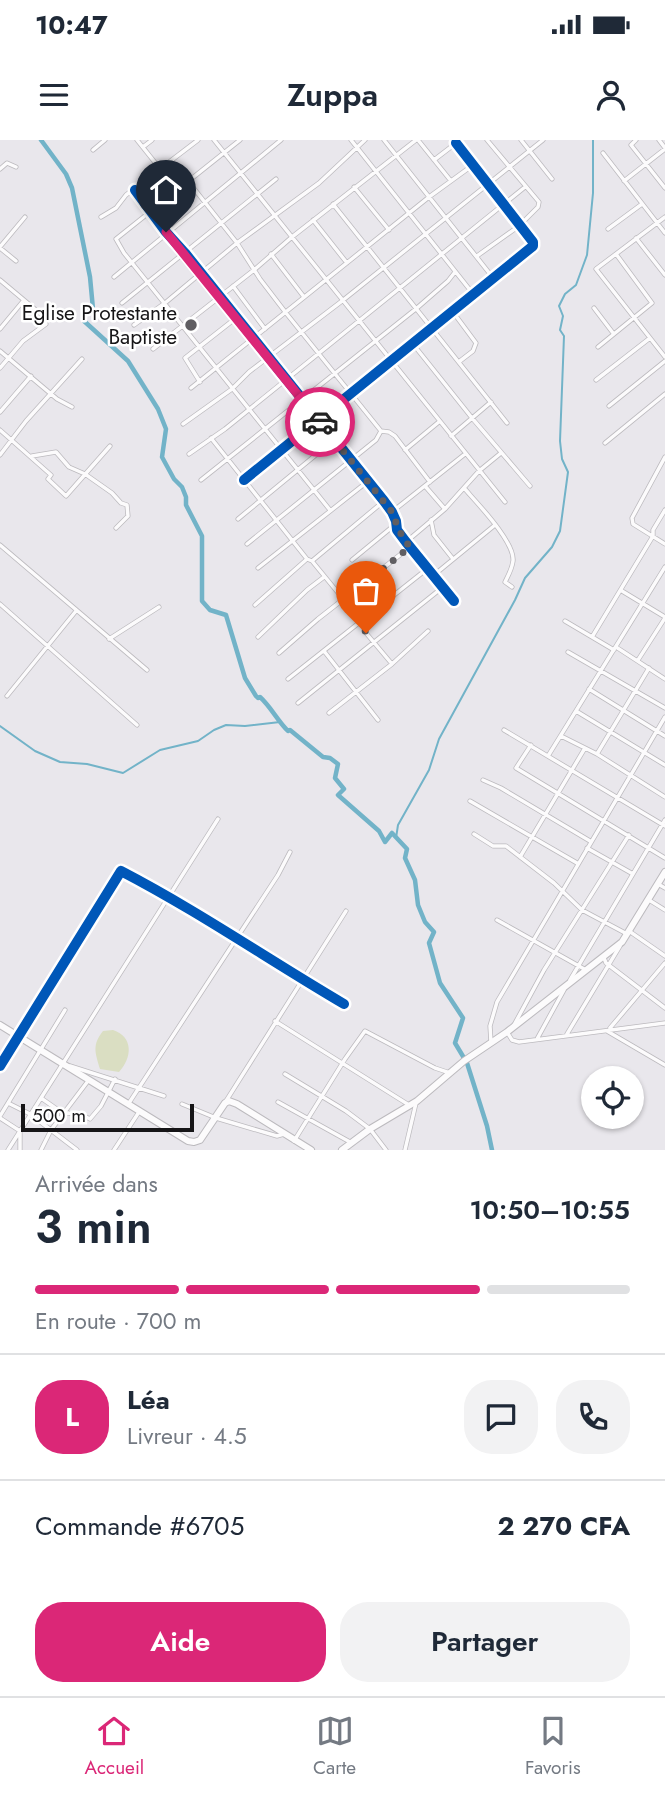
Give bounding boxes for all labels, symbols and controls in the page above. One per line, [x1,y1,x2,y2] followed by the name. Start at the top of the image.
[35,6,108,44] text: 10:47
[287,72,378,118] text: Zuppa
[35,76,73,114] icon: menu
[592,76,630,114] icon: person
[136,160,196,232] pin
[147,171,185,209] icon: home
[22,298,177,352] place label: Eglise Protestante Baptiste
[183,317,199,333] marker: Eglise Protestante Baptiste
[285,387,355,457] courier
[301,403,339,441] icon: car
[336,561,396,633] pin
[347,572,385,610] icon: bag
[581,1066,644,1129] map controls
[581,1066,644,1129] button: locate
[21,1101,194,1133] scale bar
[32,1102,86,1129] text: 500 m
[35,1167,158,1201] text: Arrivée dans
[470,1191,630,1229] text: 10:50–10:55
[35,1194,152,1260] text: 3 min
[35,1304,201,1338] text: En route · 700 m
[464,1380,538,1454] button: chat
[556,1380,630,1454] button: phone
[127,1381,170,1419] text: Léa
[65,1398,79,1436] text: L
[127,1419,247,1453] text: Livreur · 4.5
[35,1507,244,1545] text: Commande #6705
[498,1507,630,1545] text: 2 270 CFA
[35,1602,326,1682] button: Aide
[340,1602,630,1682] button: Partager
[84,1712,144,1781] tab: Accueil
[313,1712,356,1781] tab: Carte
[525,1712,581,1781] tab: Favoris

